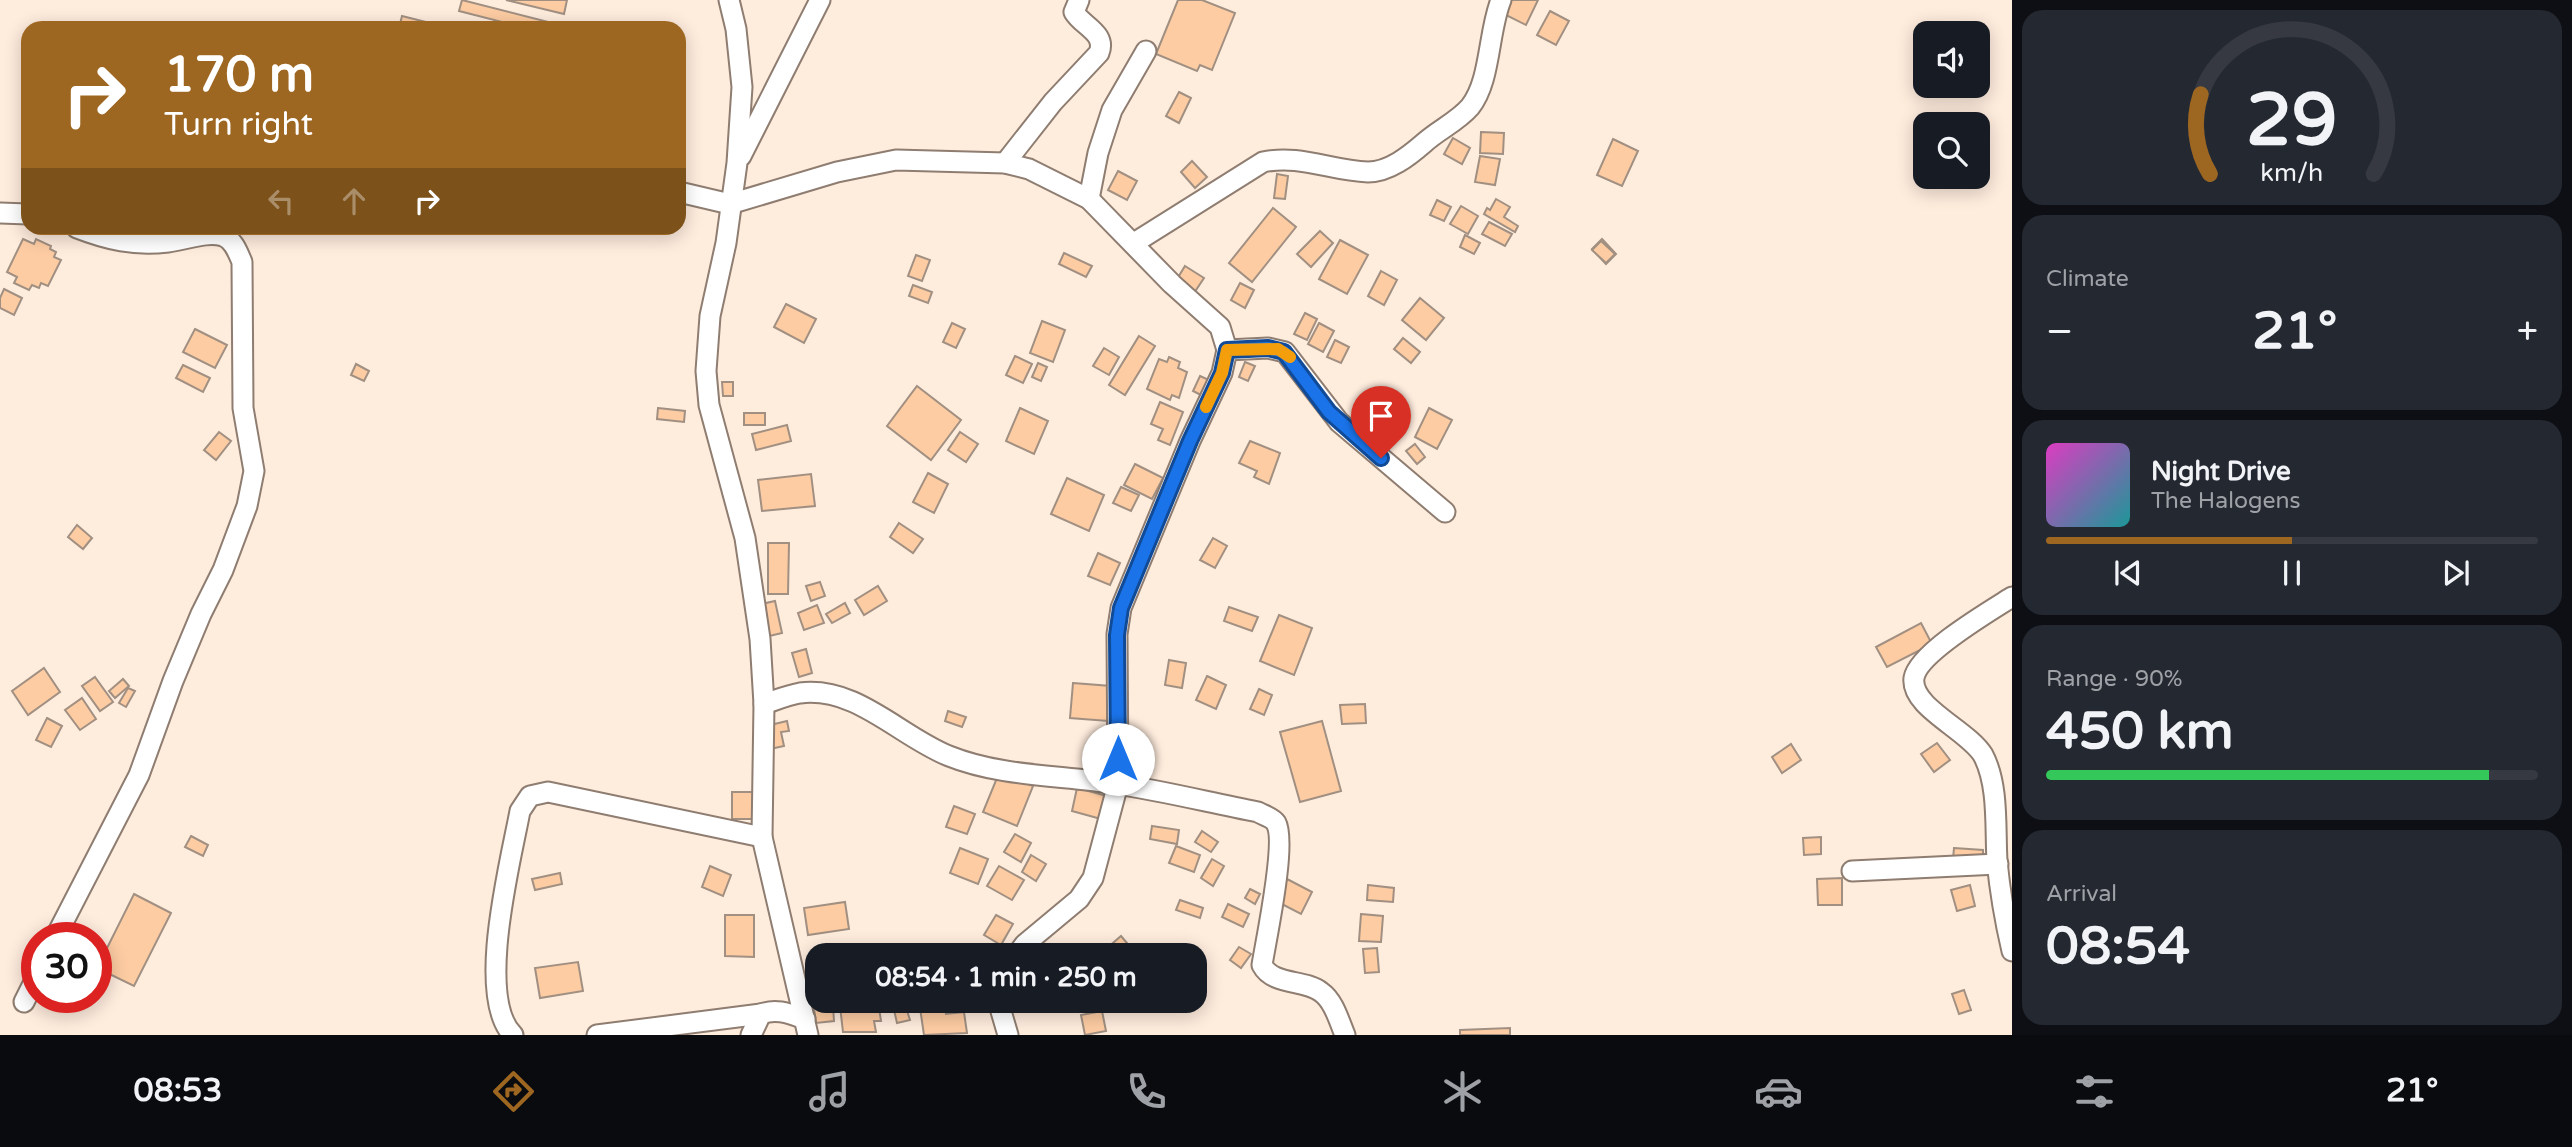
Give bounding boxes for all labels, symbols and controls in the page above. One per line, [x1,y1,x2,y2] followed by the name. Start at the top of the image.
[1913,21,1990,189] map controls
[1913,21,1990,98] button: sound
[164,46,314,105] text: 170 m
[49,49,140,140] icon: right
[2246,77,2338,165] text: 29
[164,106,313,144] text: Turn right
[1913,112,1990,189] button: search
[2261,157,2323,187] text: km/h
[262,182,300,220] icon: left
[335,182,373,220] icon: ahead
[408,182,446,220] icon: right
[2046,265,2129,293] text: Climate
[2252,300,2337,363] text: 21°
[2046,309,2073,355] text: −
[2517,309,2538,355] text: +
[1351,386,1411,458] pin
[1362,397,1400,435] icon: arrive
[2151,456,2291,487] text: Night Drive
[2151,487,2300,515] text: The Halogens
[2109,554,2147,592] icon: previous
[2273,554,2311,592] icon: pause
[2437,554,2475,592] icon: next
[2046,665,2182,693] text: Range · 90%
[2046,700,2234,763] text: 450 km
[1081,722,1155,796] position arrow
[2046,880,2117,908] text: Arrival
[2046,915,2190,978] text: 08:54
[21,922,112,1013] speed limit sign: 30
[875,962,1137,993] text: 08:54 · 1 min · 250 m
[489,1067,538,1116] icon: directions
[805,1067,854,1116] icon: music
[1122,1067,1171,1116] icon: phone
[1438,1067,1487,1116] icon: climate
[1754,1067,1803,1116] icon: car
[2070,1067,2119,1116] icon: filters
[134,1072,222,1110] text: 08:53
[2386,1072,2438,1110] text: 21°

